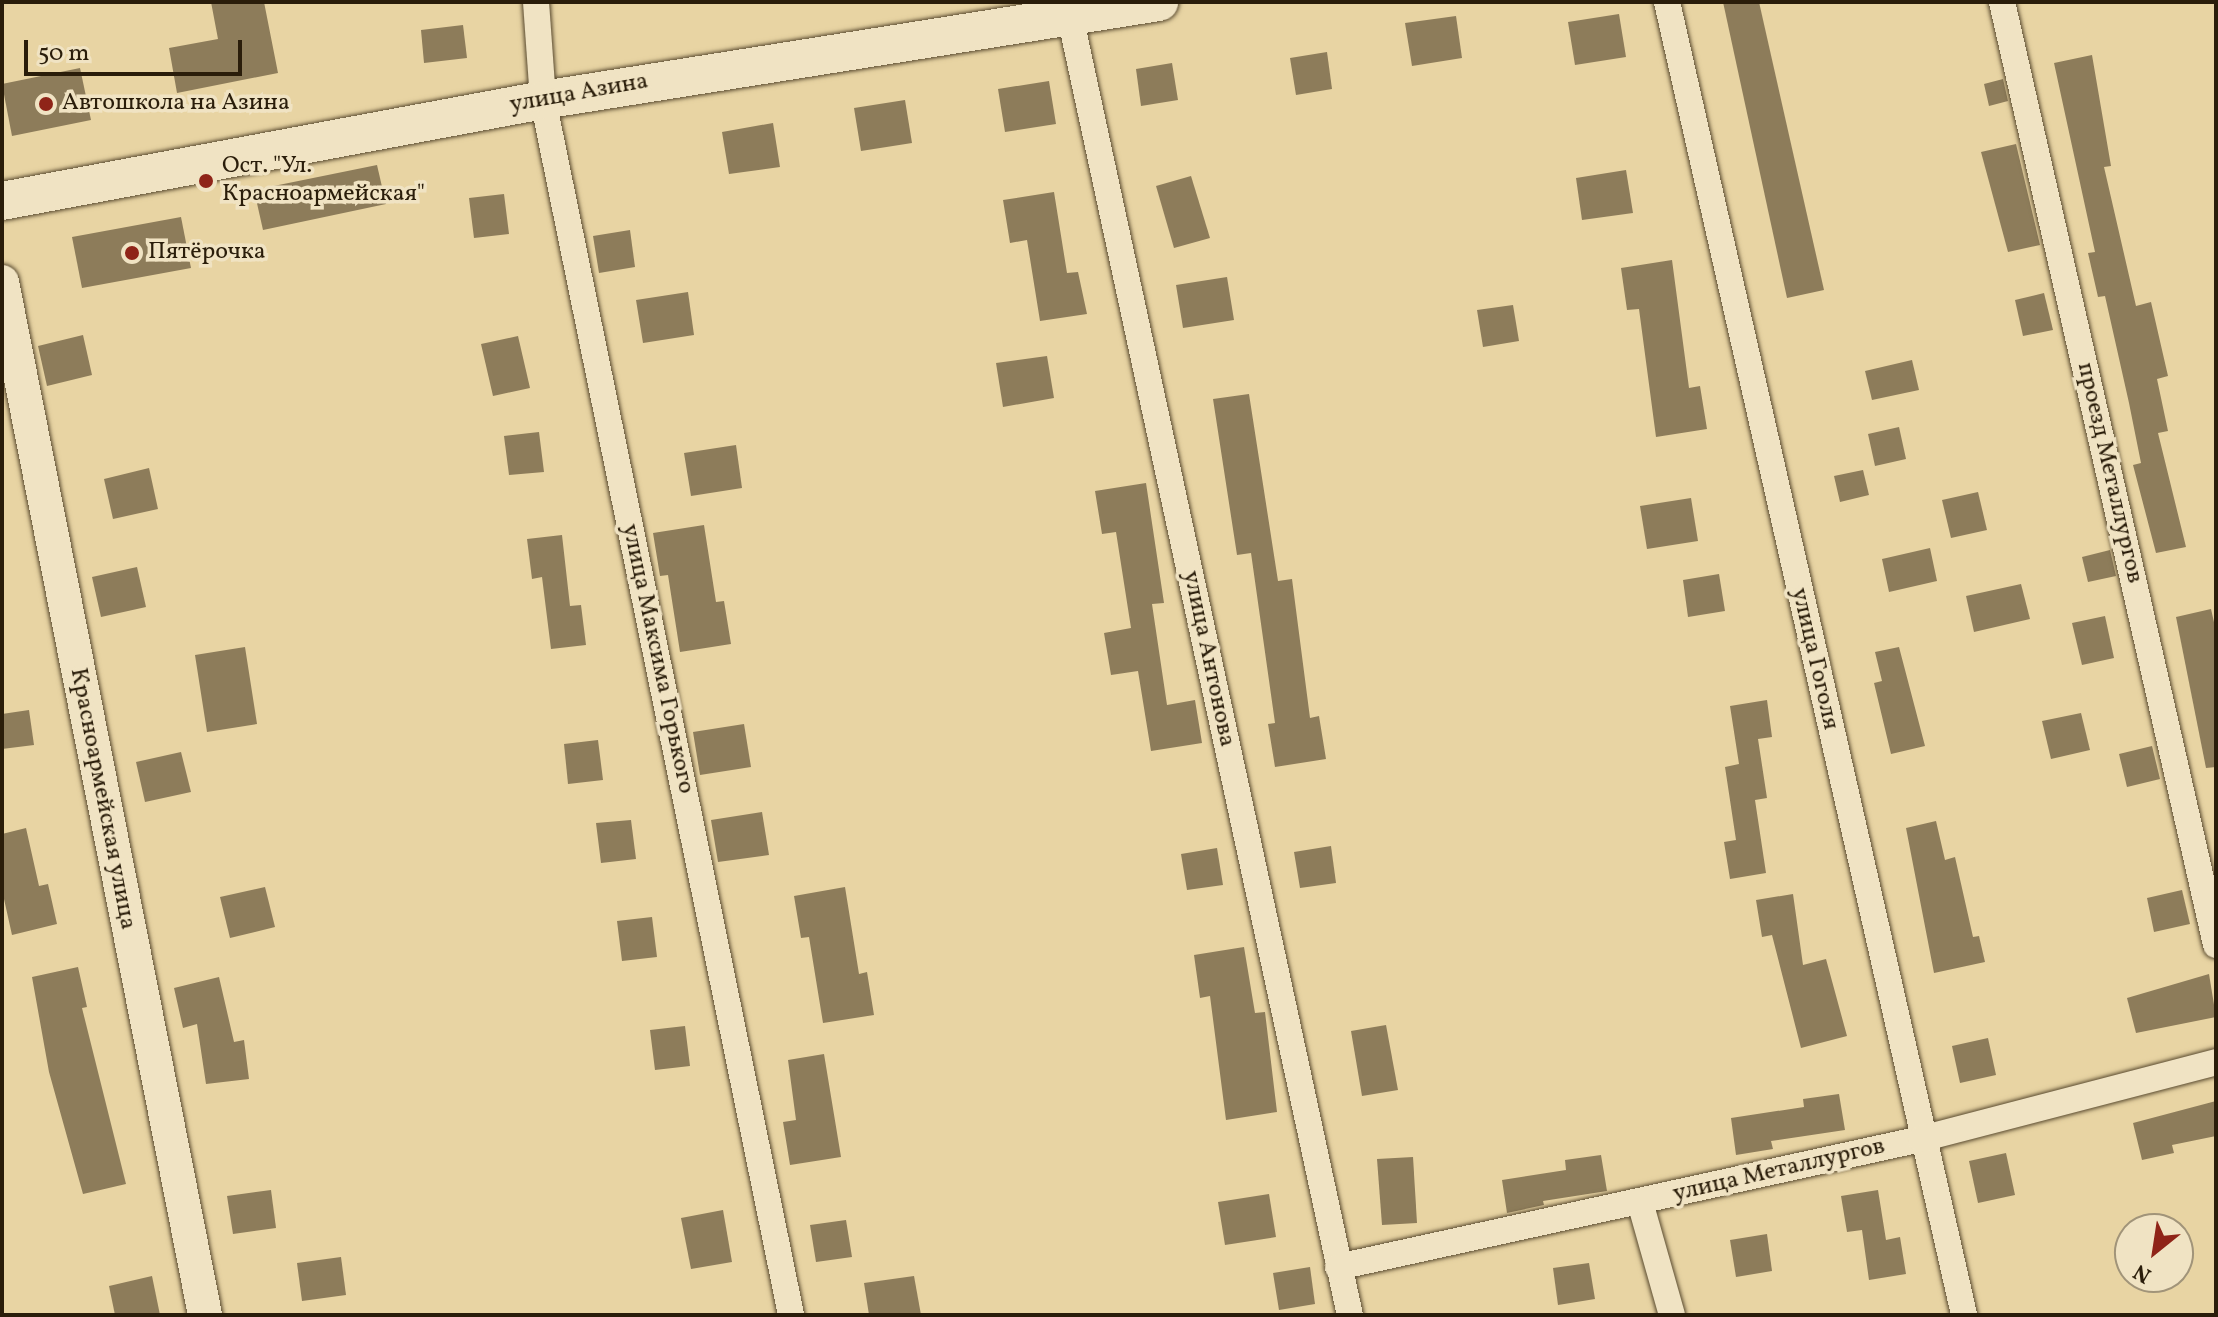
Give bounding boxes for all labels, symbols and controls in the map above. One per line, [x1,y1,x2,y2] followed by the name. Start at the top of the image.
[28,24,246,74] scale bar
[38,37,90,71] text: 50 m
[508,68,650,120] street label: улица Азина
[62,90,290,118] place label: Автошкола на Азина
[37,95,55,113] marker: Автошкола на Азина
[222,153,425,209] place label: Ост. "Ул. Красноармейская"
[197,172,215,190] marker: Ост. "Ул. Красноармейская"
[148,239,266,267] place label: Пятёрочка
[123,244,141,262] marker: Пятёрочка
[2070,360,2148,586] street label: проезд Металлургов
[614,521,700,797] street label: улица Максима Горького
[1175,568,1241,750] street label: улица Антонова
[1784,585,1844,733] street label: улица Гоголя
[62,665,142,933] street label: Красноармейская улица
[1670,1133,1888,1209] street label: улица Металлургов
[2114,1213,2194,1293] north arrow
[2128,1255,2157,1290] text: N

